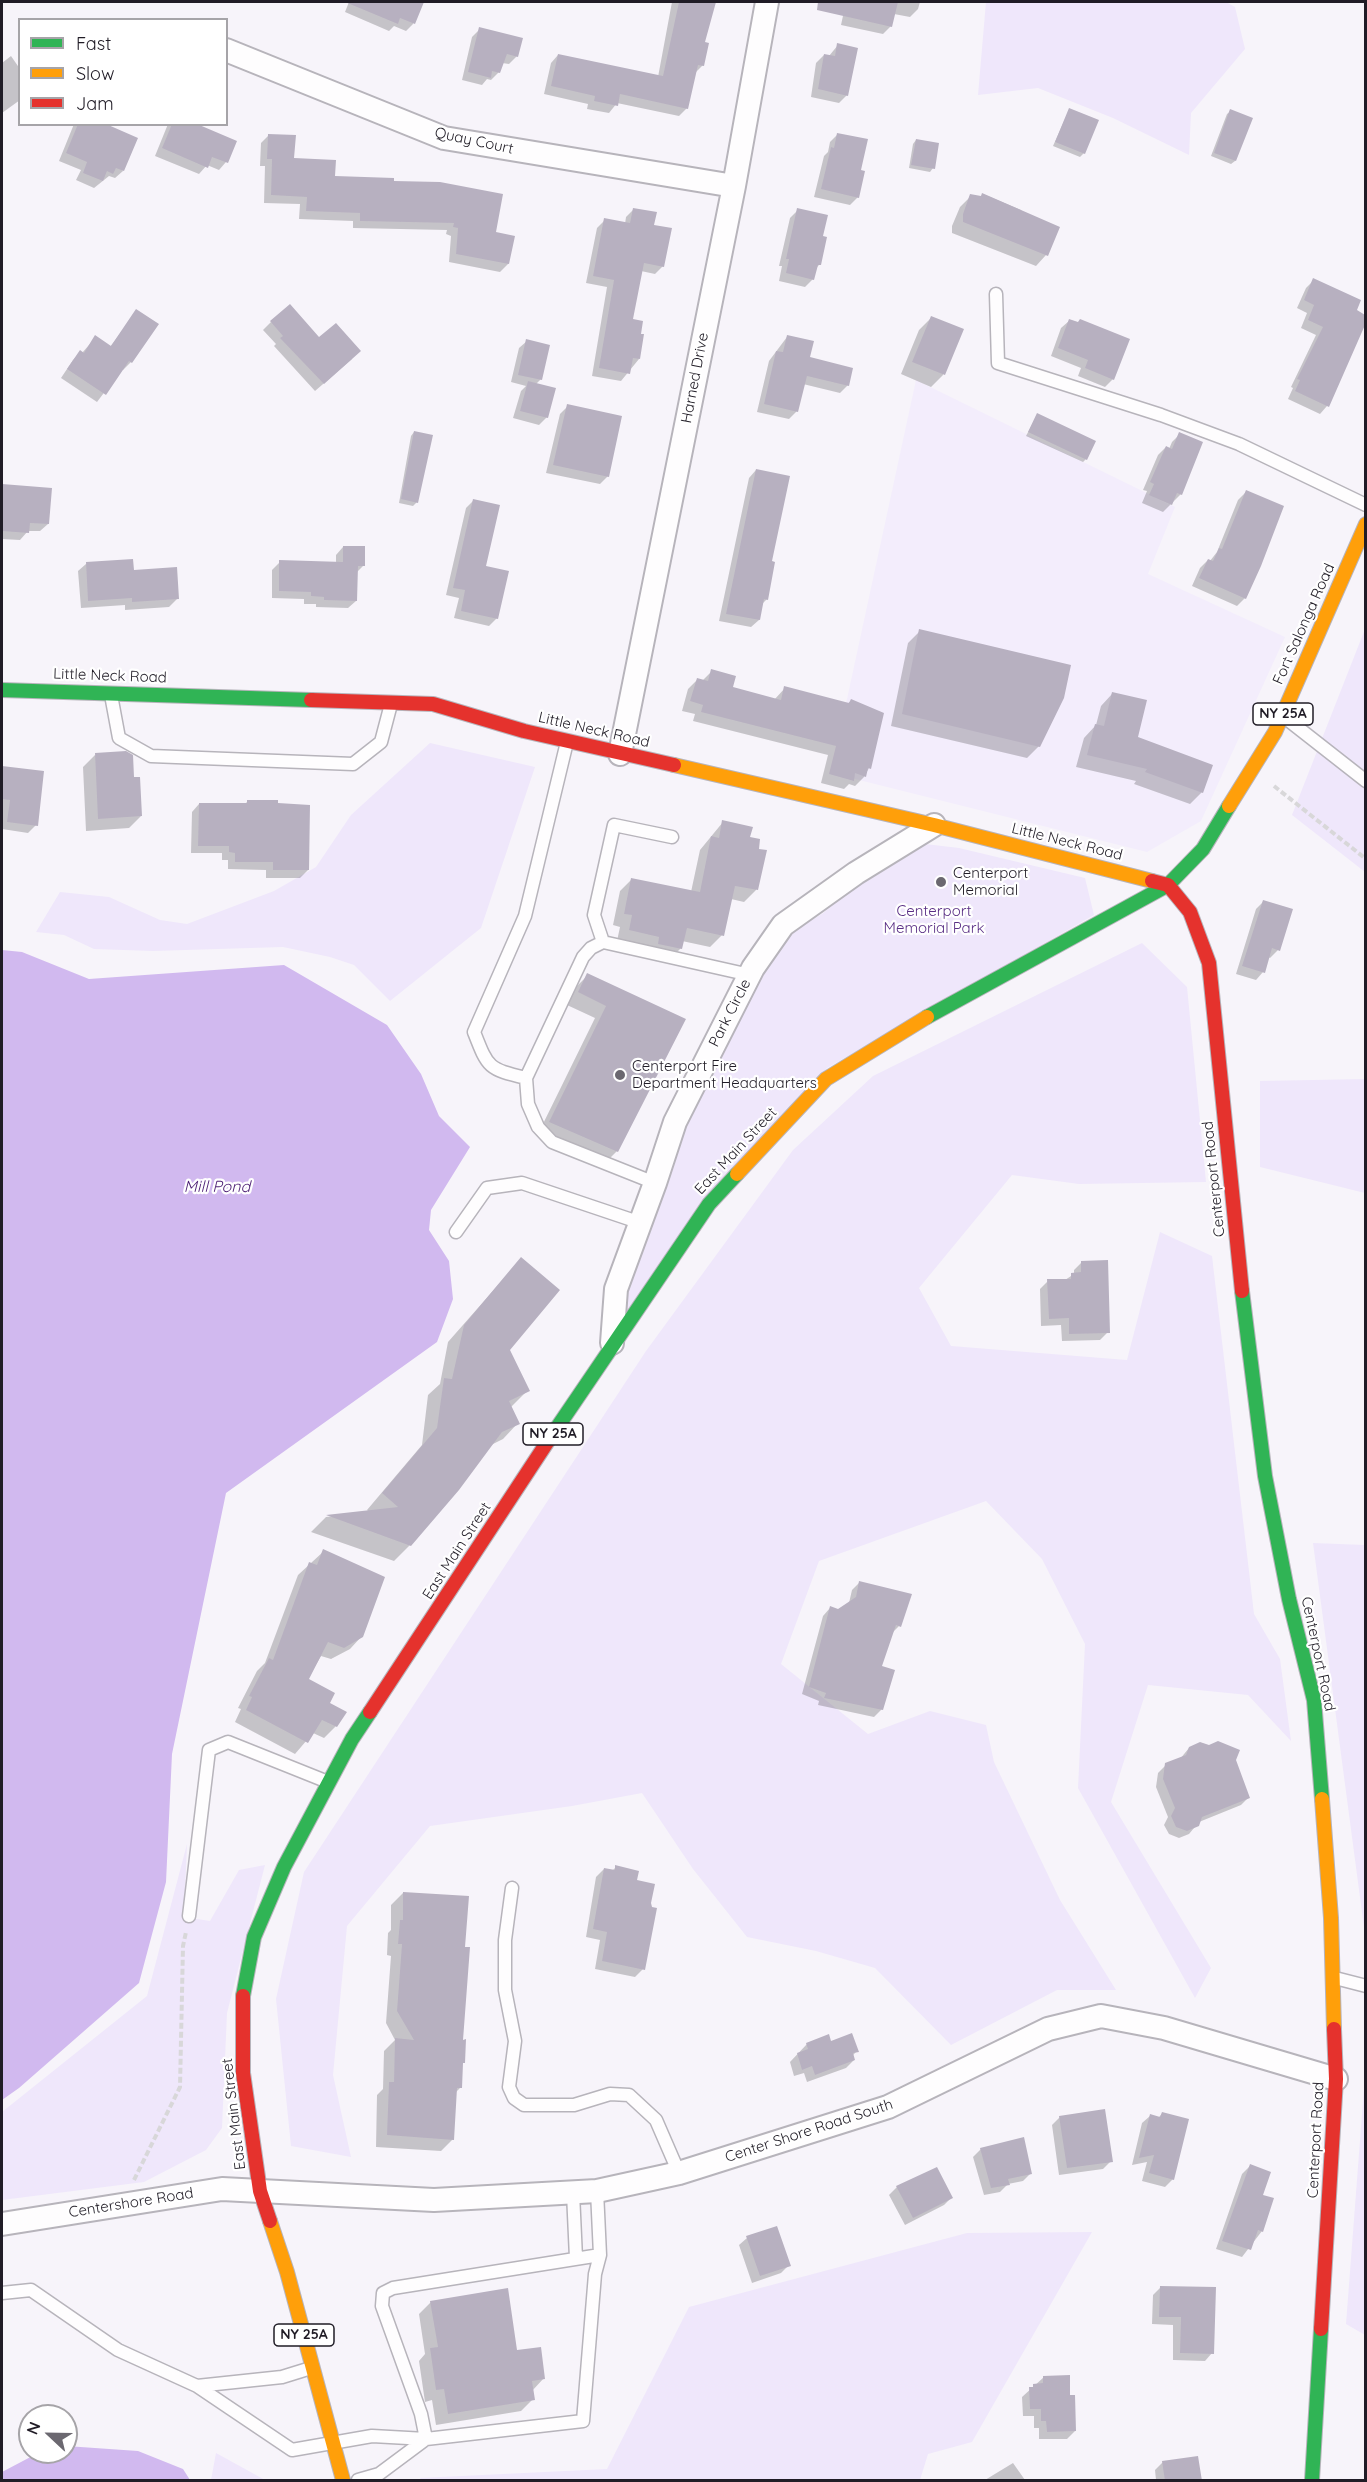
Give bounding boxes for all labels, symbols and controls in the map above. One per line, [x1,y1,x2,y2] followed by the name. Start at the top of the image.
[18,18,228,126] legend
[76,32,111,55] text: Fast
[76,62,114,85] text: Slow
[76,92,114,115] text: Jam
[433,124,515,158] street label: Quay Court
[677,331,713,425] street label: Harned Drive
[1269,561,1339,687] street label: Fort Salonga Road
[53,665,167,687] street label: Little Neck Road
[1253,703,1313,725] road number: NY 25A
[537,708,651,752] street label: Little Neck Road
[1010,820,1124,864] street label: Little Neck Road
[953,864,1028,899] place label: Centerport Memorial
[934,875,948,889] marker: Centerport Memorial
[884,902,984,937] park label: Centerport Memorial Park
[705,976,755,1050] street label: Park Circle
[632,1057,817,1092] place label: Centerport Fire Department Headquarters
[613,1068,627,1082] marker: Centerport Fire Department Headquarters
[691,1104,781,1198] street label: East Main Street
[1199,1120,1229,1238] street label: Centerport Road
[184,1177,250,1197] water label: Mill Pond
[523,1423,583,1445] road number: NY 25A
[419,1499,495,1603] street label: East Main Street
[1297,1595,1339,1713] street label: Centerport Road
[218,2057,250,2171] street label: East Main Street
[1304,2081,1328,2199] street label: Centerport Road
[723,2095,895,2167] street label: Center Shore Road South
[67,2184,195,2222] street label: Centershore Road
[274,2324,334,2346] road number: NY 25A
[18,2404,78,2464] north arrow
[22,2419,45,2437] text: N

